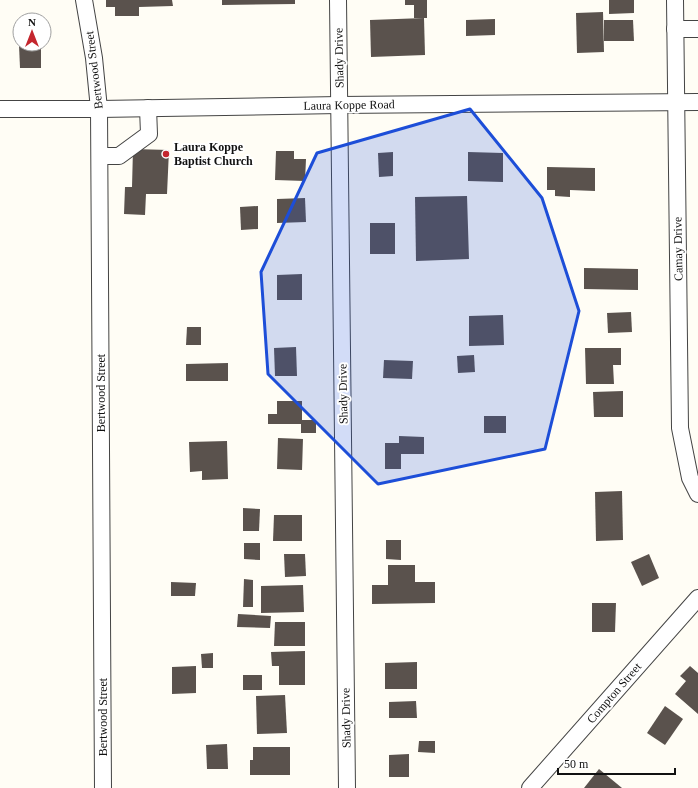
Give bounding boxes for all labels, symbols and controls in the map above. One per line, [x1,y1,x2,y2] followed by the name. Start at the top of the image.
[12,12,52,52] north arrow
[28,16,36,28] text: N
[331,28,347,88] street label: Shady Drive
[82,30,106,110] street label: Bertwood Street
[303,97,395,113] street label: Laura Koppe Road
[174,140,253,168] place label: Laura Koppe Baptist Church
[161,149,171,159] marker: Laura Koppe Baptist Church
[670,217,686,281] street label: Camay Drive
[94,353,108,432] street label: Bertwood Street
[335,364,351,424] street label: Shady Drive
[584,659,645,726] street label: Compton Street
[96,677,110,756] street label: Bertwood Street
[338,688,354,748] street label: Shady Drive
[558,750,675,776] scale bar
[564,757,589,771] text: 50 m

